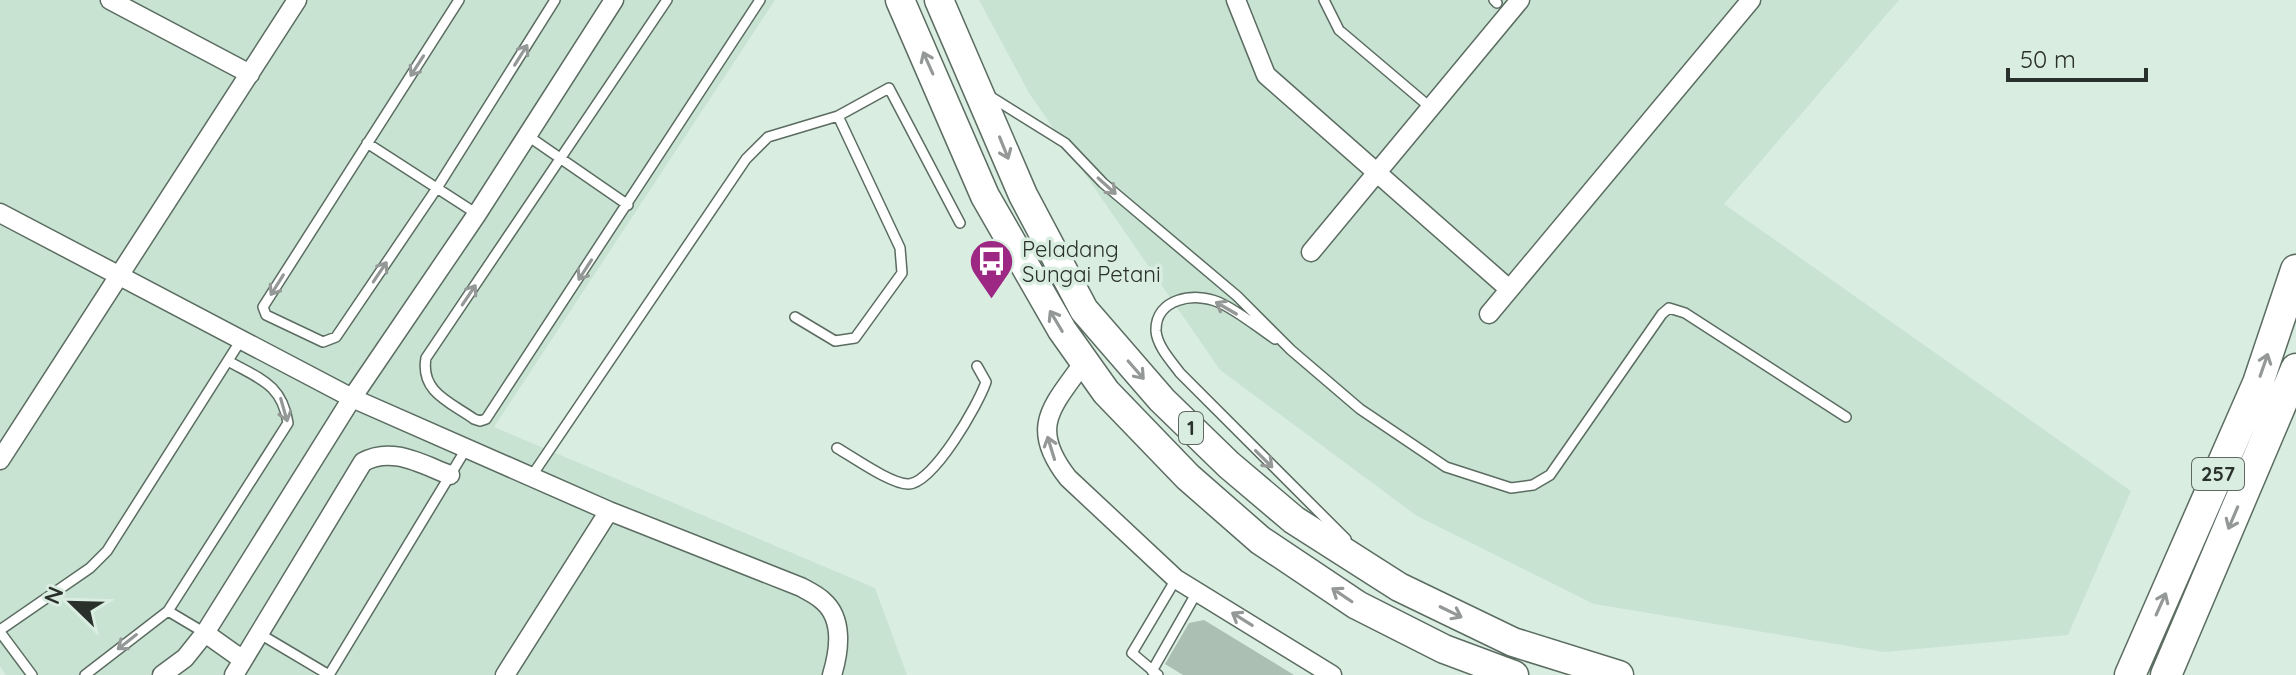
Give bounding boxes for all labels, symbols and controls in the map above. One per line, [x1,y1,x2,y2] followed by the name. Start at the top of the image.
[2008,32,2146,82] scale bar
[513,44,530,66] one-way arrow
[2020,44,2076,74] text: 50 m
[920,51,935,75] one-way arrow
[408,54,425,76] one-way arrow
[998,136,1012,160] one-way arrow
[1097,176,1117,195] one-way arrow
[1022,235,1161,288] place label: Peladang Sungai Petani
[967,238,1015,301] bus stop icon: Peladang Sungai Petani
[577,258,593,280] one-way arrow
[372,262,388,284] one-way arrow
[268,273,284,296] one-way arrow
[461,284,477,306] one-way arrow
[1215,300,1238,316] one-way arrow
[1048,309,1064,332] one-way arrow
[2257,352,2272,377] one-way arrow
[1127,359,1145,380] one-way arrow
[278,397,292,422] one-way arrow
[1179,412,1203,444] road number: 1
[1043,436,1057,461] one-way arrow
[1254,449,1274,468] one-way arrow
[2192,458,2244,490] road number: 257
[2224,505,2239,530] one-way arrow
[32,563,112,643] north arrow
[38,582,70,608] text: N
[1332,587,1354,604] one-way arrow
[2155,592,2170,616] one-way arrow
[1438,605,1462,620] one-way arrow
[1231,611,1253,628] one-way arrow
[117,634,138,651] one-way arrow

